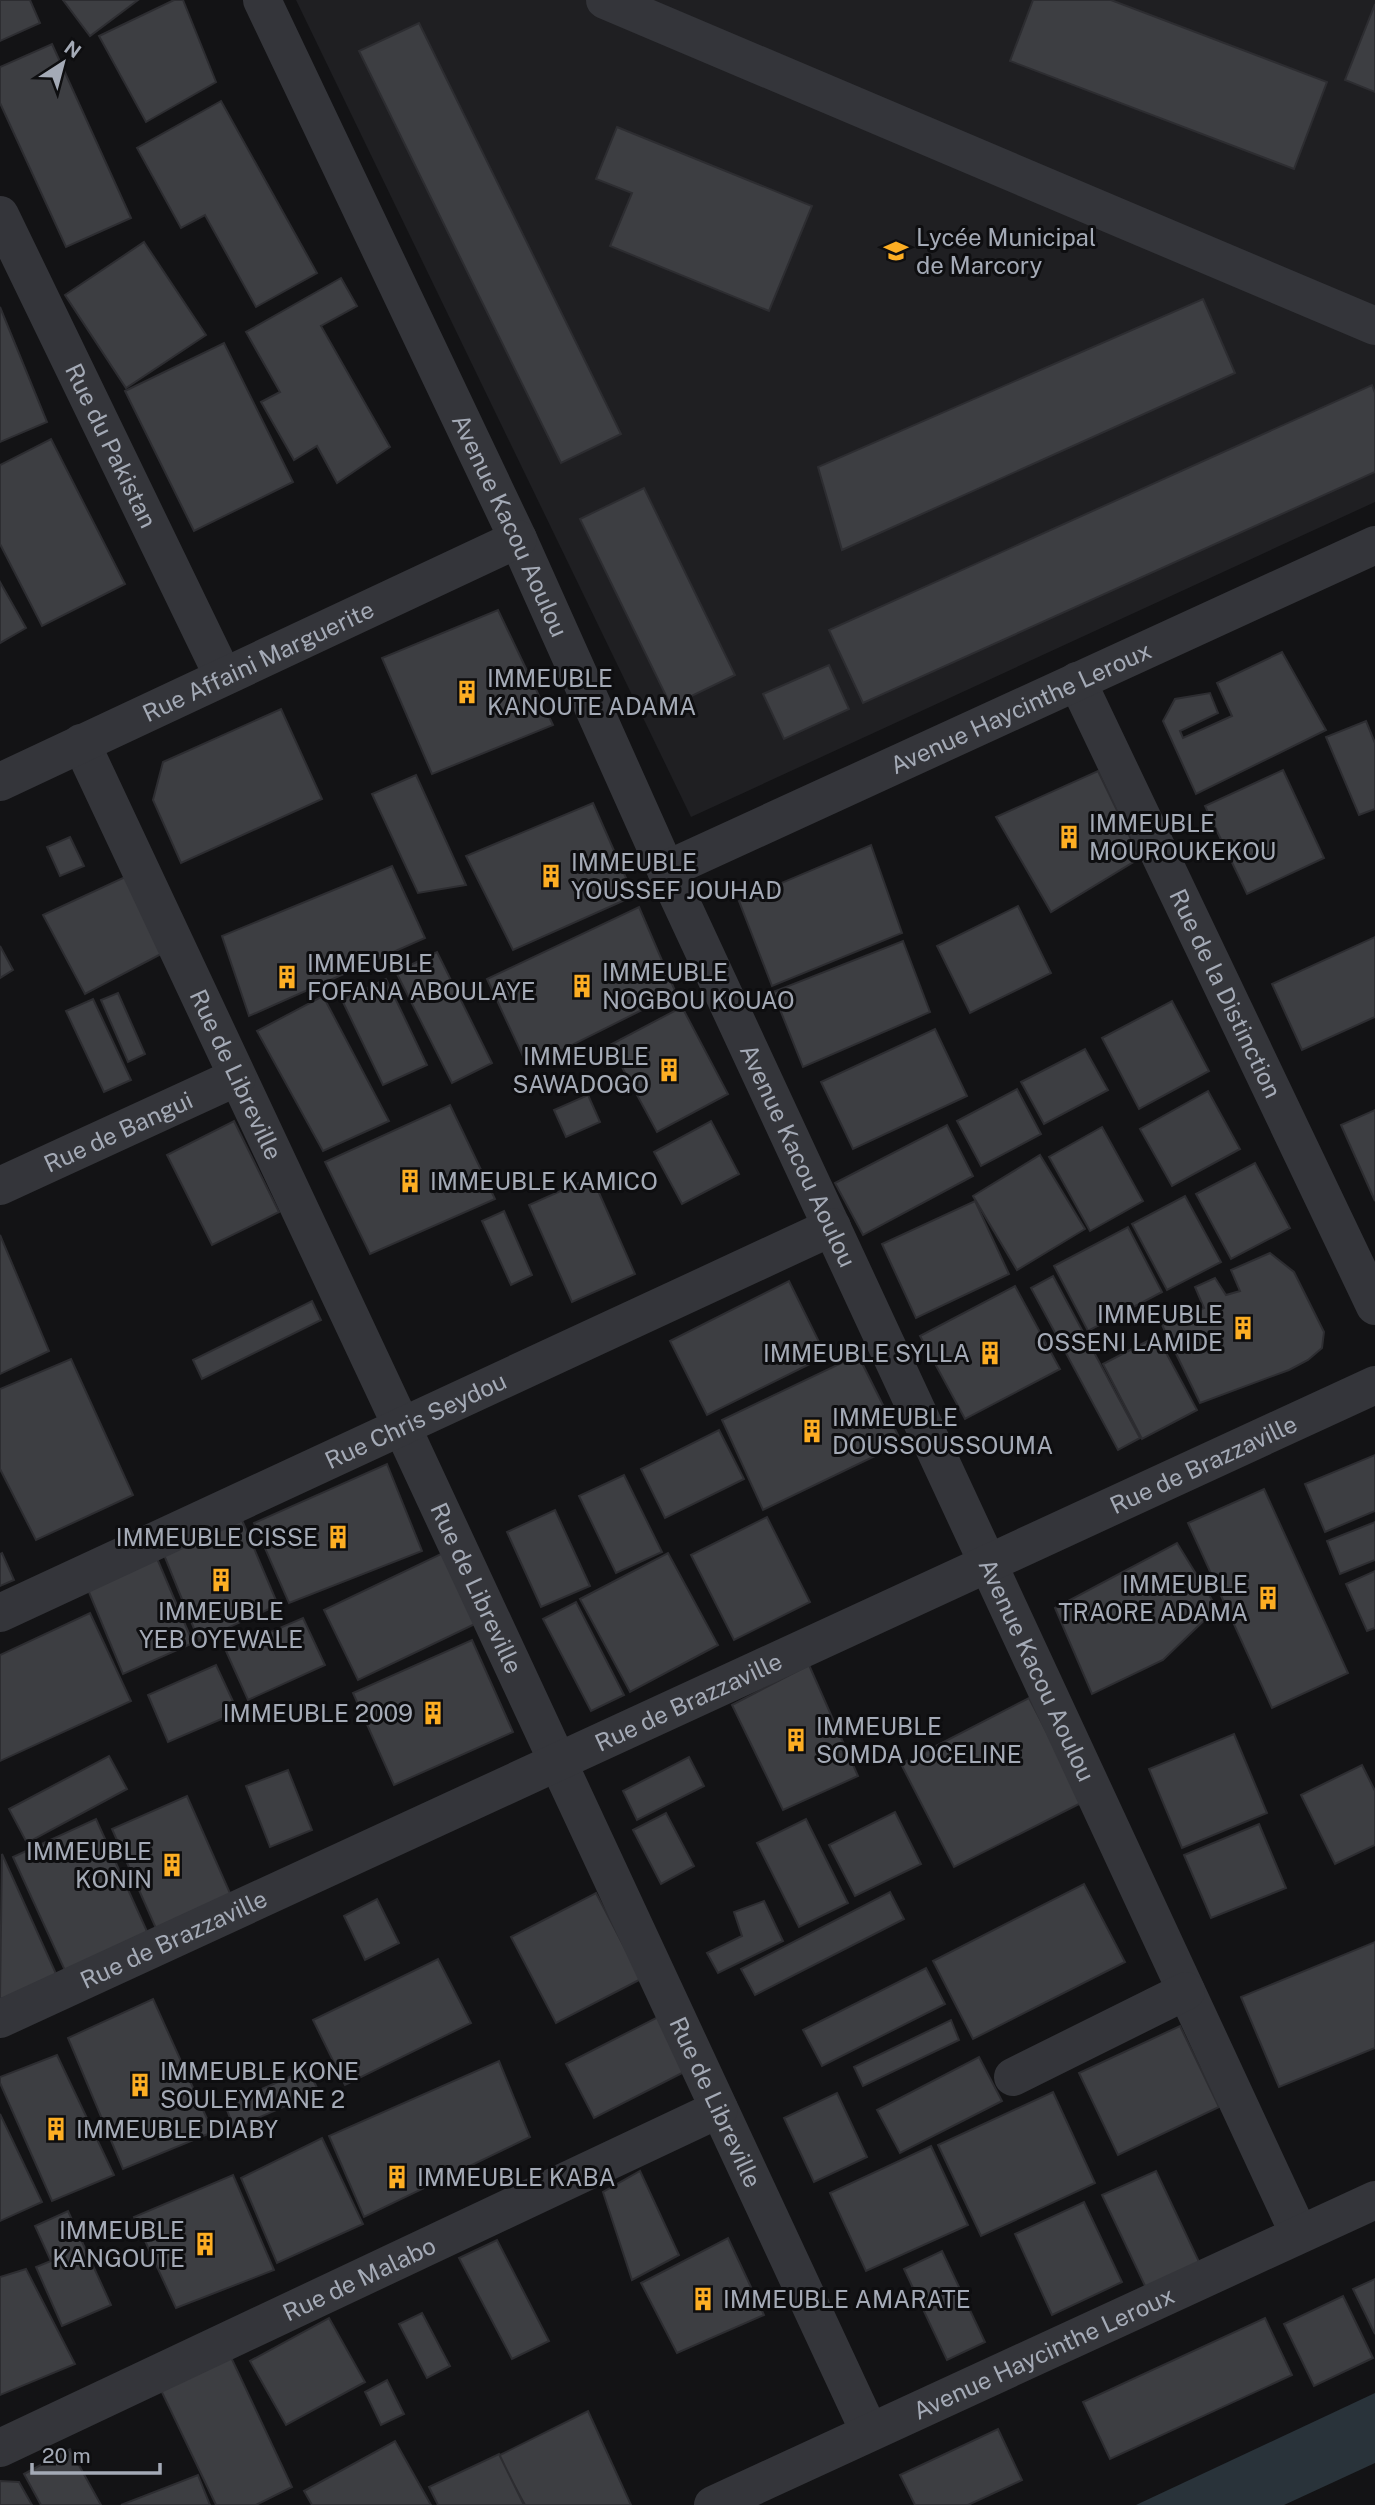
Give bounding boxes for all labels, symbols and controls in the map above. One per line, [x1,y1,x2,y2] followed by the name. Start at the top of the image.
[28,28,98,98] north arrow
[61,36,85,63] text: N
[916,223,1096,279] place label: Lycée Municipal de Marcory
[882,237,910,265] school or university icon: Lycée Municipal de Marcory
[60,359,163,532] street label: Rue du Pakistan
[447,409,574,641] street label: Avenue Kacou Aoulou
[138,595,378,727] street label: Rue Affaini Marguerite
[886,636,1155,779] street label: Avenue Haycinthe Leroux
[487,664,696,720] place label: IMMEUBLE KANOUTE ADAMA
[453,678,481,706] building icon: IMMEUBLE KANOUTE ADAMA
[1089,809,1276,865] place label: IMMEUBLE MOUROUKEKOU
[1055,823,1083,851] building icon: IMMEUBLE MOUROUKEKOU
[571,848,782,904] place label: IMMEUBLE YOUSSEF JOUHAD
[537,862,565,890] building icon: IMMEUBLE YOUSSEF JOUHAD
[1164,884,1288,1102] street label: Rue de la Distinction
[307,949,536,1005] place label: IMMEUBLE FOFANA ABOULAYE
[602,958,795,1014] place label: IMMEUBLE NOGBOU KOUAO
[273,963,301,991] building icon: IMMEUBLE FOFANA ABOULAYE
[568,972,596,1000] building icon: IMMEUBLE NOGBOU KOUAO
[185,985,288,1164] street label: Rue de Libreville
[735,1040,862,1271] street label: Avenue Kacou Aoulou
[512,1042,649,1098] place label: IMMEUBLE SAWADOGO
[655,1056,683,1084] building icon: IMMEUBLE SAWADOGO
[39,1085,197,1178] street label: Rue de Bangui
[396,1167,424,1195] building icon: IMMEUBLE KAMICO
[430,1167,658,1195] place label: IMMEUBLE KAMICO
[1037,1300,1223,1356] place label: IMMEUBLE OSSENI LAMIDE
[1229,1314,1257,1342] building icon: IMMEUBLE OSSENI LAMIDE
[763,1339,970,1367] place label: IMMEUBLE SYLLA
[976,1339,1004,1367] building icon: IMMEUBLE SYLLA
[320,1366,511,1474] street label: Rue Chris Seydou
[832,1403,1053,1459] place label: IMMEUBLE DOUSSOUSSOUMA
[1105,1409,1301,1519] street label: Rue de Brazzaville
[798,1417,826,1445] building icon: IMMEUBLE DOUSSOUSSOUMA
[425,1498,529,1678] street label: Rue de Libreville
[116,1523,318,1551] place label: IMMEUBLE CISSE
[324,1523,352,1551] building icon: IMMEUBLE CISSE
[973,1554,1101,1786] street label: Avenue Kacou Aoulou
[207,1566,235,1594] building icon: IMMEUBLE YEB OYEWALE
[1058,1570,1248,1626] place label: IMMEUBLE TRAORE ADAMA
[1254,1584,1282,1612] building icon: IMMEUBLE TRAORE ADAMA
[139,1597,303,1653] place label: IMMEUBLE YEB OYEWALE
[590,1646,786,1757] street label: Rue de Brazzaville
[223,1699,413,1727] place label: IMMEUBLE 2009
[419,1699,447,1727] building icon: IMMEUBLE 2009
[816,1712,1022,1768] place label: IMMEUBLE SOMDA JOCELINE
[782,1726,810,1754] building icon: IMMEUBLE SOMDA JOCELINE
[26,1837,152,1893] place label: IMMEUBLE KONIN
[158,1851,186,1879] building icon: IMMEUBLE KONIN
[76,1884,271,1994] street label: Rue de Brazzaville
[664,2012,768,2192] street label: Rue de Libreville
[160,2057,359,2113] place label: IMMEUBLE KONE SOULEYMANE 2
[126,2071,154,2099] building icon: IMMEUBLE KONE SOULEYMANE 2
[42,2115,70,2143] building icon: IMMEUBLE DIABY
[76,2115,278,2143] place label: IMMEUBLE DIABY
[383,2163,411,2191] building icon: IMMEUBLE KABA
[417,2163,616,2191] place label: IMMEUBLE KABA
[52,2216,185,2272] place label: IMMEUBLE KANGOUTE
[191,2230,219,2258] building icon: IMMEUBLE KANGOUTE
[278,2231,440,2327] street label: Rue de Malabo
[909,2281,1178,2425] street label: Avenue Haycinthe Leroux
[689,2285,717,2313] building icon: IMMEUBLE AMARATE
[723,2285,971,2313] place label: IMMEUBLE AMARATE
[32,2432,159,2476] scale bar
[42,2443,91,2468] text: 20 m

